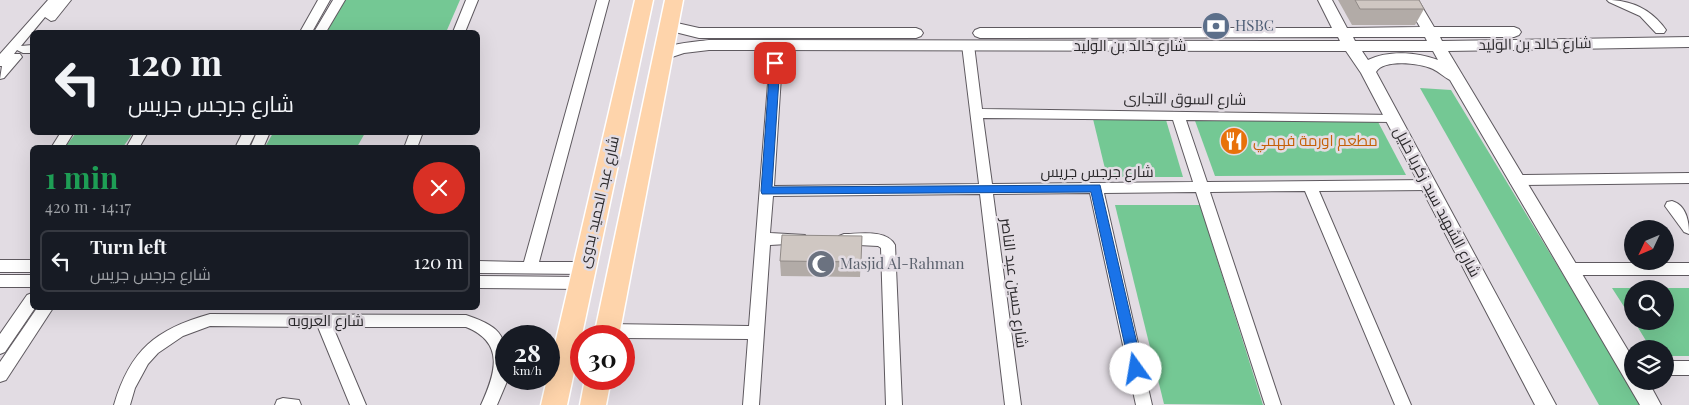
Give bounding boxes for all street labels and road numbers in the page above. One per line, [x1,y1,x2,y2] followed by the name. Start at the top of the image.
[1478,32,1592,56] street label: شارع خالد بن الوليد
[1073,35,1187,57] street label: شارع خالد بن الوليد
[1123,87,1247,111] street label: شارع السوق التجارى
[1388,123,1486,281] street label: شارع الشهيد سيد زكريا خليل
[573,134,625,270] street label: شارع عبد الحميد بدوى
[1040,161,1154,183] street label: شارع جرجس جريس
[995,216,1033,349] street label: شارع حسين عبد الناصر
[288,310,364,332] street label: شارع العروبه

